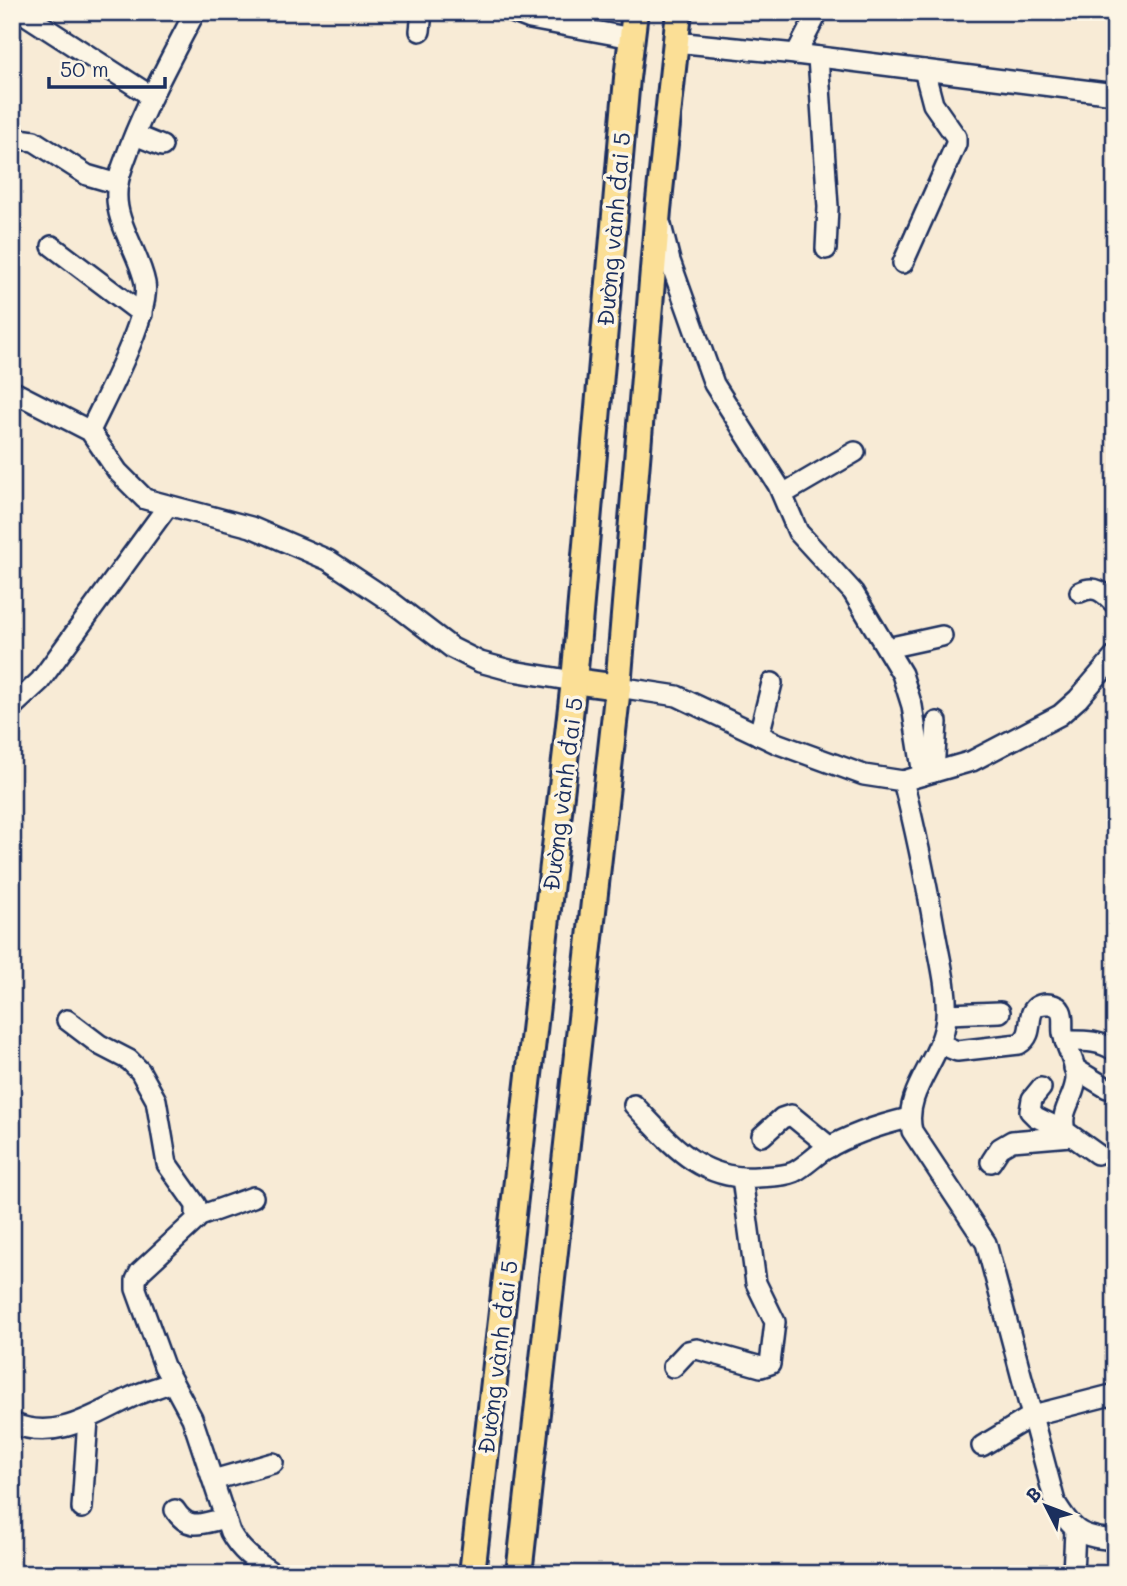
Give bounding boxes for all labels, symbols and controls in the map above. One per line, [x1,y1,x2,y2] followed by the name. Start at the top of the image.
[49,46,164,90] scale bar
[60,55,109,82] text: 50 m
[590,131,636,327] street label: Đường vành đai 5
[535,696,589,892] street label: Đường vành đai 5
[470,1259,524,1455] street label: Đường vành đai 5
[1012,1470,1082,1540] north arrow
[1019,1481,1047,1507] text: B

